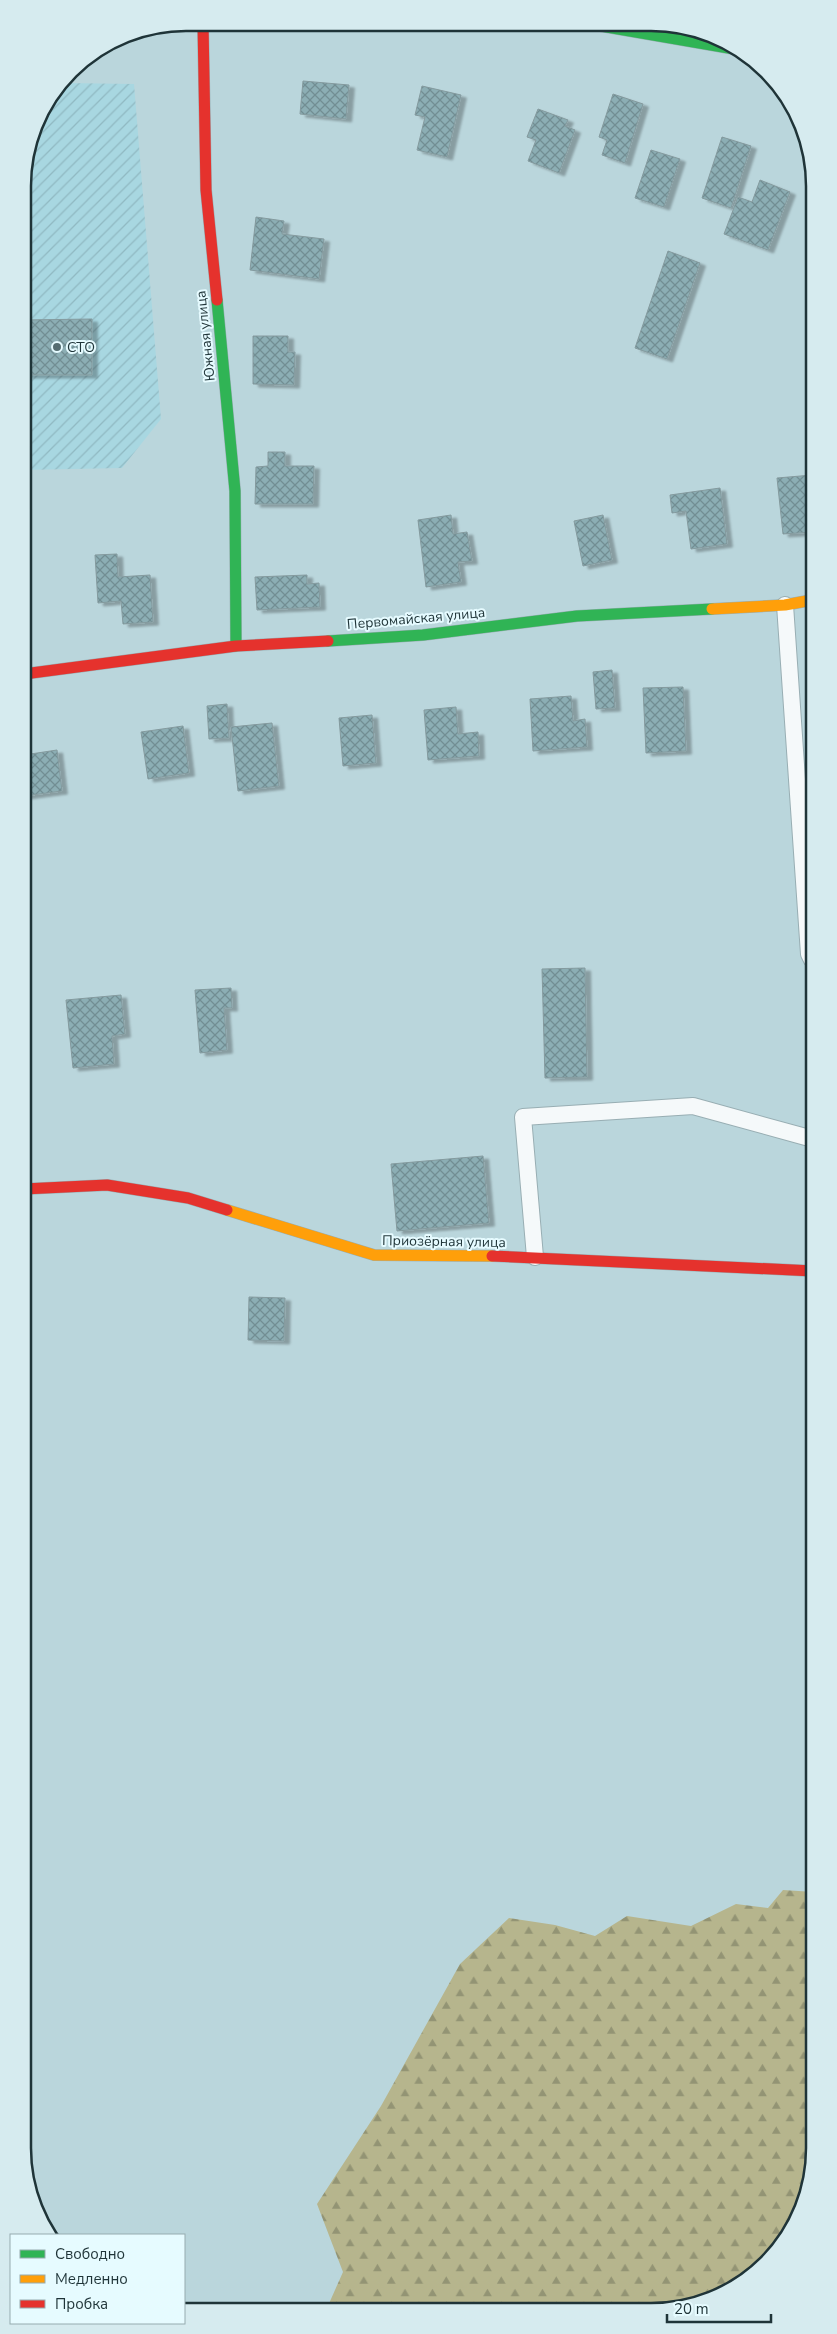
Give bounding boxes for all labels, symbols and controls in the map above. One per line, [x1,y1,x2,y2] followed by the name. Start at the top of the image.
[191,290,220,382] street label: Южная улица
[67,338,95,357] place label: СТО
[51,341,63,353] marker: СТО
[346,603,486,634] street label: Первомайская улица
[382,1231,506,1252] street label: Приозёрная улица
[10,2234,185,2324] legend
[55,2244,125,2264] text: Свободно
[55,2269,128,2289] text: Медленно
[667,2292,771,2324] scale bar
[55,2294,108,2314] text: Пробка
[674,2299,709,2319] text: 20 m

